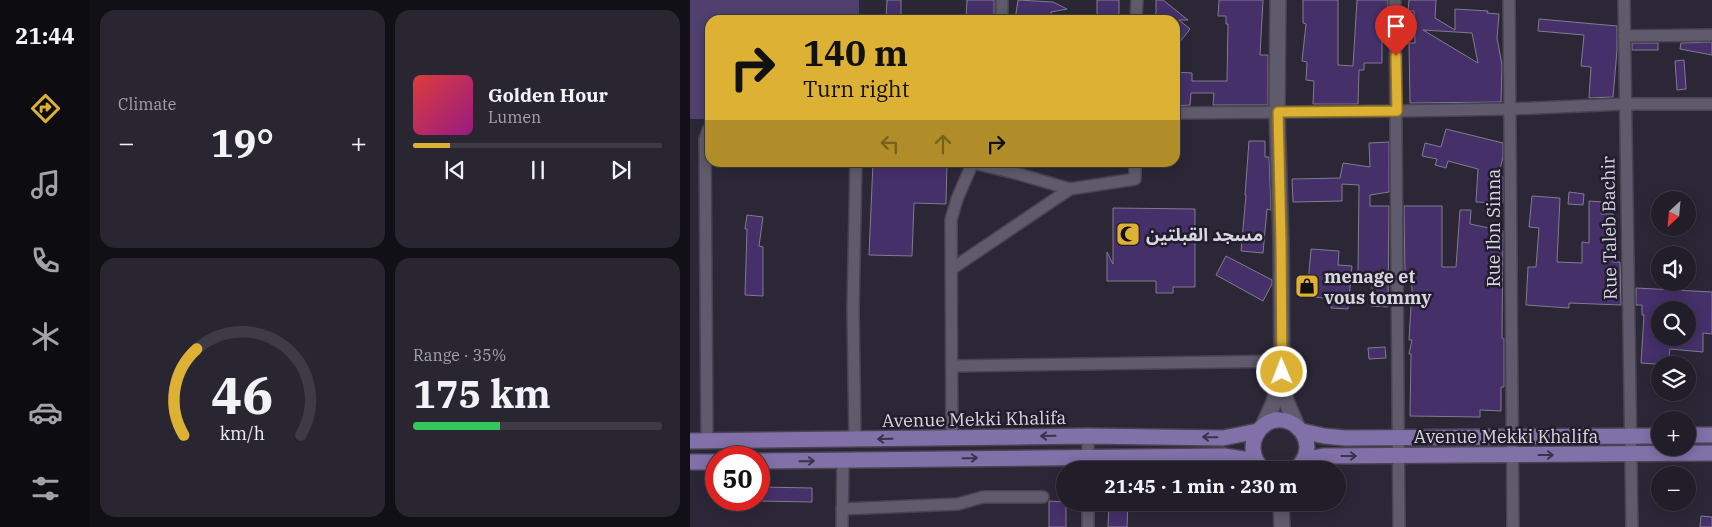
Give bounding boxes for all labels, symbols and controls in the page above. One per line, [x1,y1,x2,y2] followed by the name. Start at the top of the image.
[1375,5,1417,56] pin
[1382,12,1410,40] icon: arrive
[15,21,75,50] text: 21:44
[803,30,908,76] text: 140 m
[720,35,785,100] icon: right
[803,74,910,103] text: Turn right
[488,83,608,107] text: Golden Hour
[28,91,63,126] icon: directions
[118,94,176,114] text: Climate
[488,107,541,127] text: Lumen
[211,118,274,167] text: 19°
[118,124,135,161] text: −
[350,124,367,161] text: +
[876,130,904,158] icon: left
[929,130,957,158] icon: ahead
[982,130,1010,158] icon: right
[441,156,469,184] icon: previous
[524,156,552,184] icon: pause
[607,156,635,184] icon: next
[1596,156,1622,300] street label: Rue Taleb Bachir
[28,167,63,202] icon: music
[1482,168,1505,287] street label: Rue Ibn Sinna
[1651,191,1696,236] north arrow
[1651,191,1696,511] map controls
[1115,221,1141,247] mosque icon: مسجد القبلتين
[1146,223,1263,246] place label: مسجد القبلتين
[28,243,63,278] icon: phone
[1651,246,1696,291] button: sound
[1324,265,1432,309] place label: menage et vous tommy
[1294,273,1320,299] shop icon: menage et vous tommy
[1651,301,1696,346] button: search
[28,319,63,354] icon: climate
[413,345,506,365] text: Range · 35%
[1255,345,1307,397] position arrow
[1651,356,1696,401] button: layers
[211,361,274,428] text: 46
[413,369,551,418] text: 175 km
[28,395,63,430] icon: car
[882,406,1067,432] street label: Avenue Mekki Khalifa
[1651,411,1696,456] button: +
[220,422,265,445] text: km/h
[1414,425,1598,448] street label: Avenue Mekki Khalifa
[1040,432,1056,441] one-way arrow
[1203,433,1219,442] one-way arrow
[878,435,894,444] one-way arrow
[705,446,770,511] speed limit sign: 50
[1538,450,1554,460] one-way arrow
[1340,451,1356,461] one-way arrow
[962,453,978,463] one-way arrow
[799,456,815,465] one-way arrow
[1651,466,1696,511] button: −
[28,471,63,506] icon: filters
[1105,474,1297,498] text: 21:45 · 1 min · 230 m

